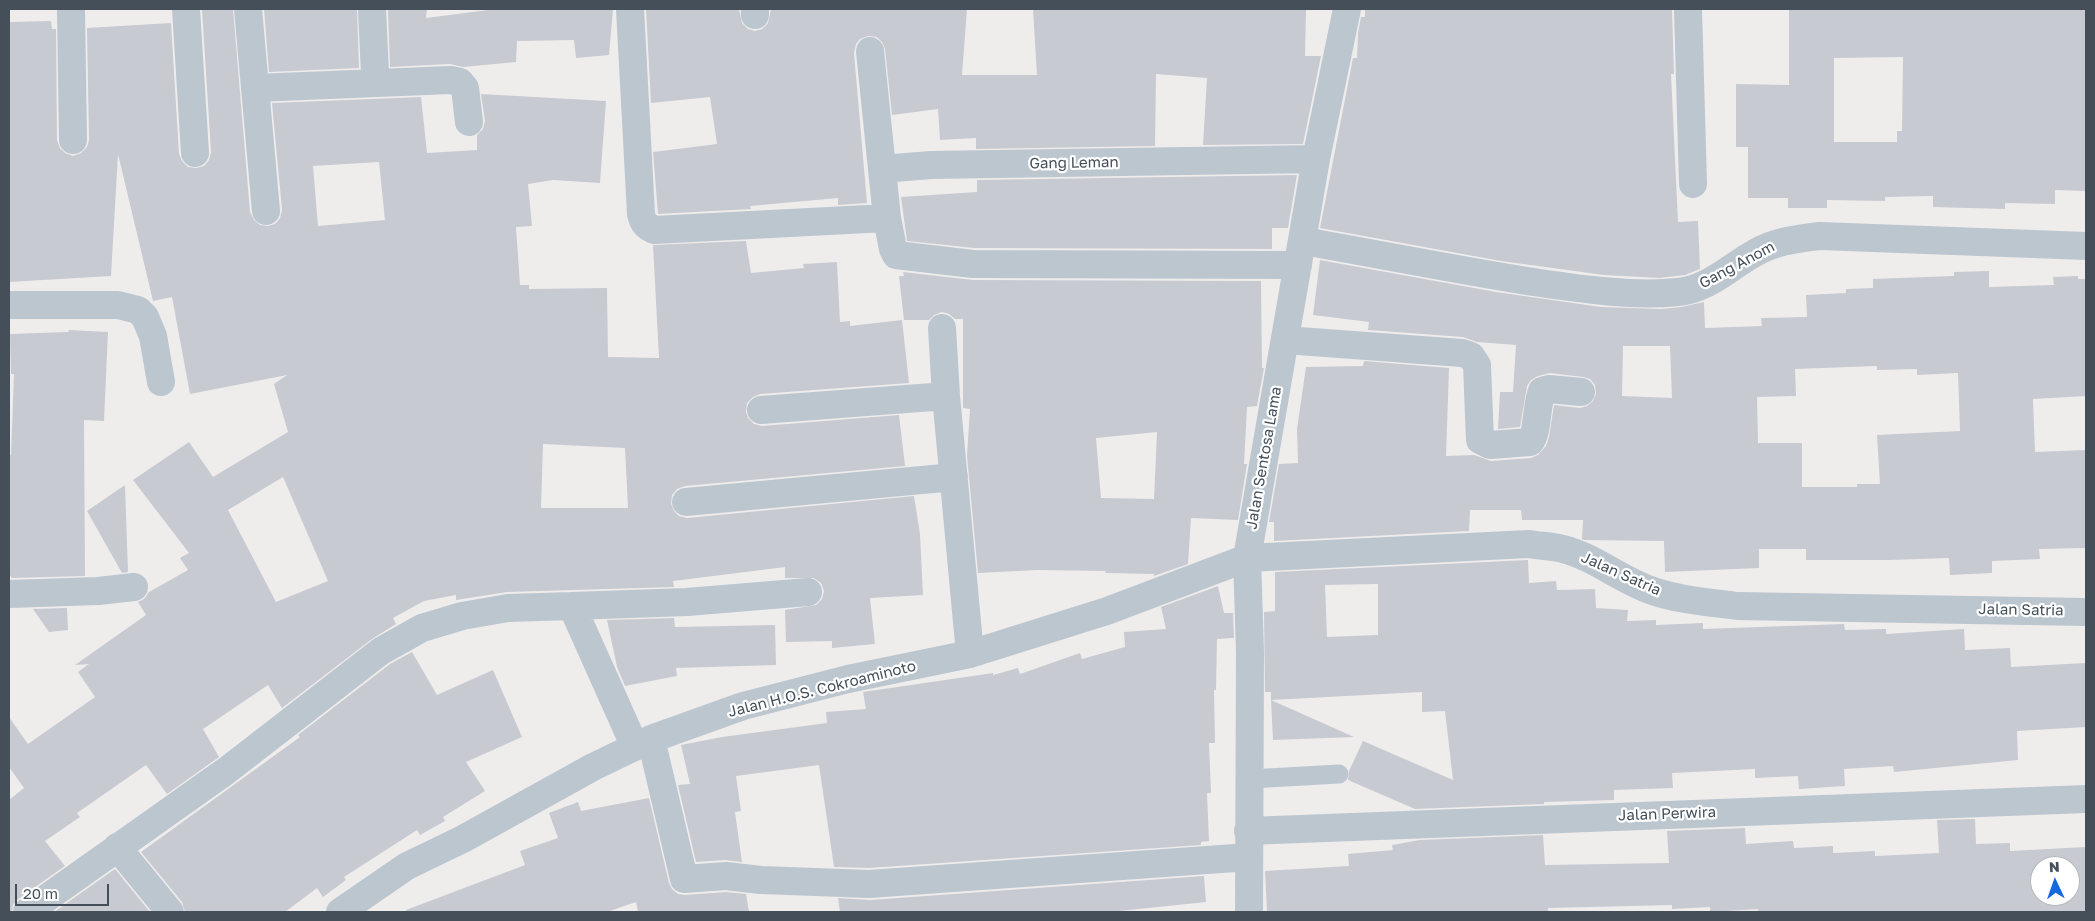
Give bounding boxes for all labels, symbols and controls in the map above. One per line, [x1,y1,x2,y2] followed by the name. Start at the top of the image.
[1029,153,1119,173] street label: Gang Leman
[1696,238,1778,292] street label: Gang Anom
[1243,385,1285,531] street label: Jalan Sentosa Lama
[1578,548,1664,600] street label: Jalan Satria
[1978,600,2064,620] street label: Jalan Satria
[726,657,918,721] street label: Jalan H.O.S. Cokroaminoto
[1618,803,1716,825] street label: Jalan Perwira
[2030,856,2080,906] north arrow
[2048,858,2060,875] text: N
[18,874,111,906] scale bar
[23,884,58,902] text: 20 m

